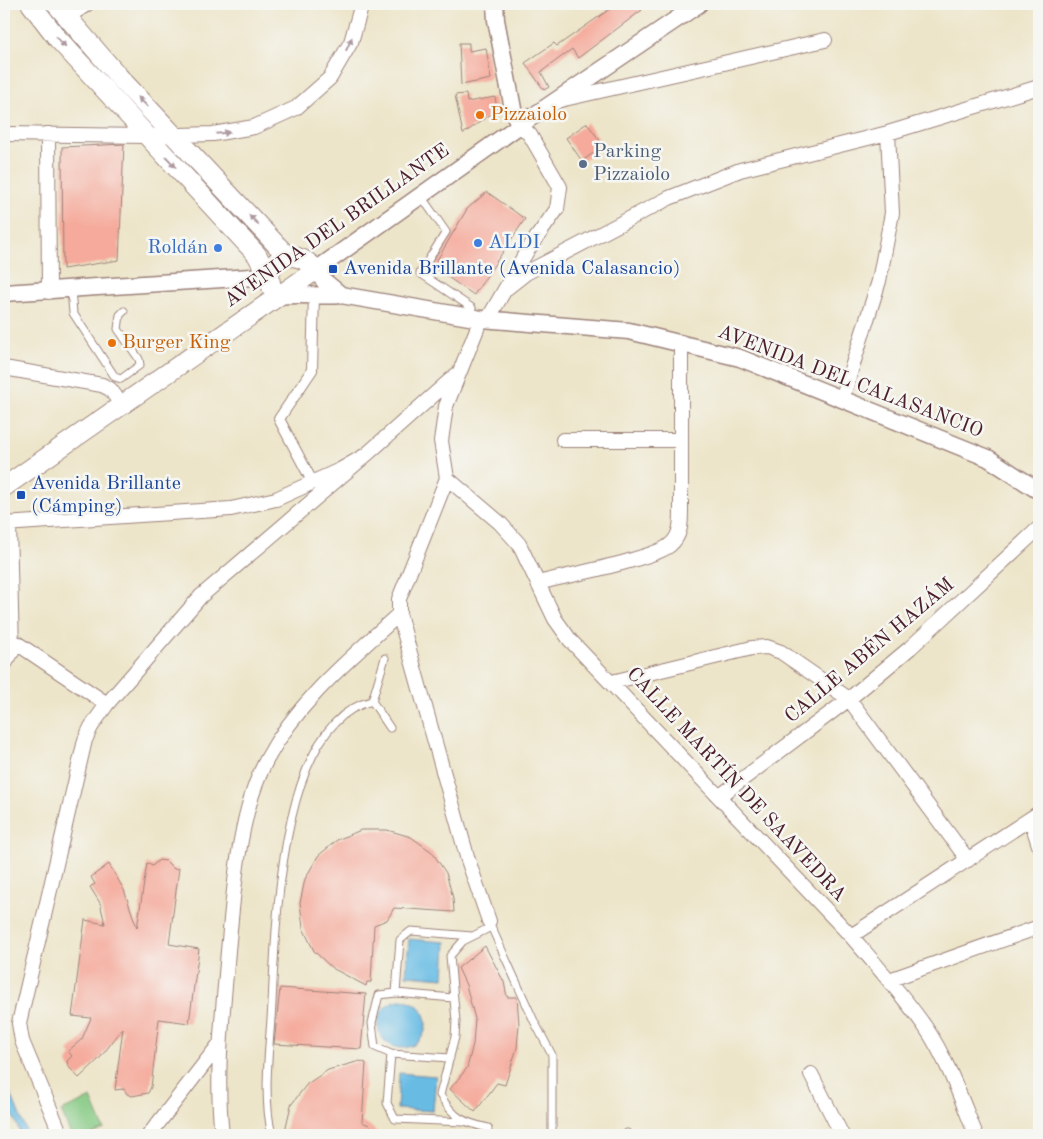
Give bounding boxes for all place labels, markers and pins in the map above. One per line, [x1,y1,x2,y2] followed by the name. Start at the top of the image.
[490,105,567,125] place label: Pizzaiolo
[474,109,486,121] marker: Pizzaiolo
[593,142,670,185] place label: Parking Pizzaiolo
[577,158,589,170] marker: Parking Pizzaiolo
[488,233,540,253] place label: ALDI
[472,237,484,249] marker: ALDI
[147,238,208,258] place label: Roldán
[212,242,224,254] marker: Roldán
[343,259,680,279] place label: Avenida Brillante (Avenida Calasancio)
[327,263,339,275] marker: Avenida Brillante (Avenida Calasancio)
[122,333,231,353] place label: Burger King
[106,337,118,349] marker: Burger King
[31,474,181,517] place label: Avenida Brillante (Cámping)
[15,489,27,501] marker: Avenida Brillante (Cámping)

